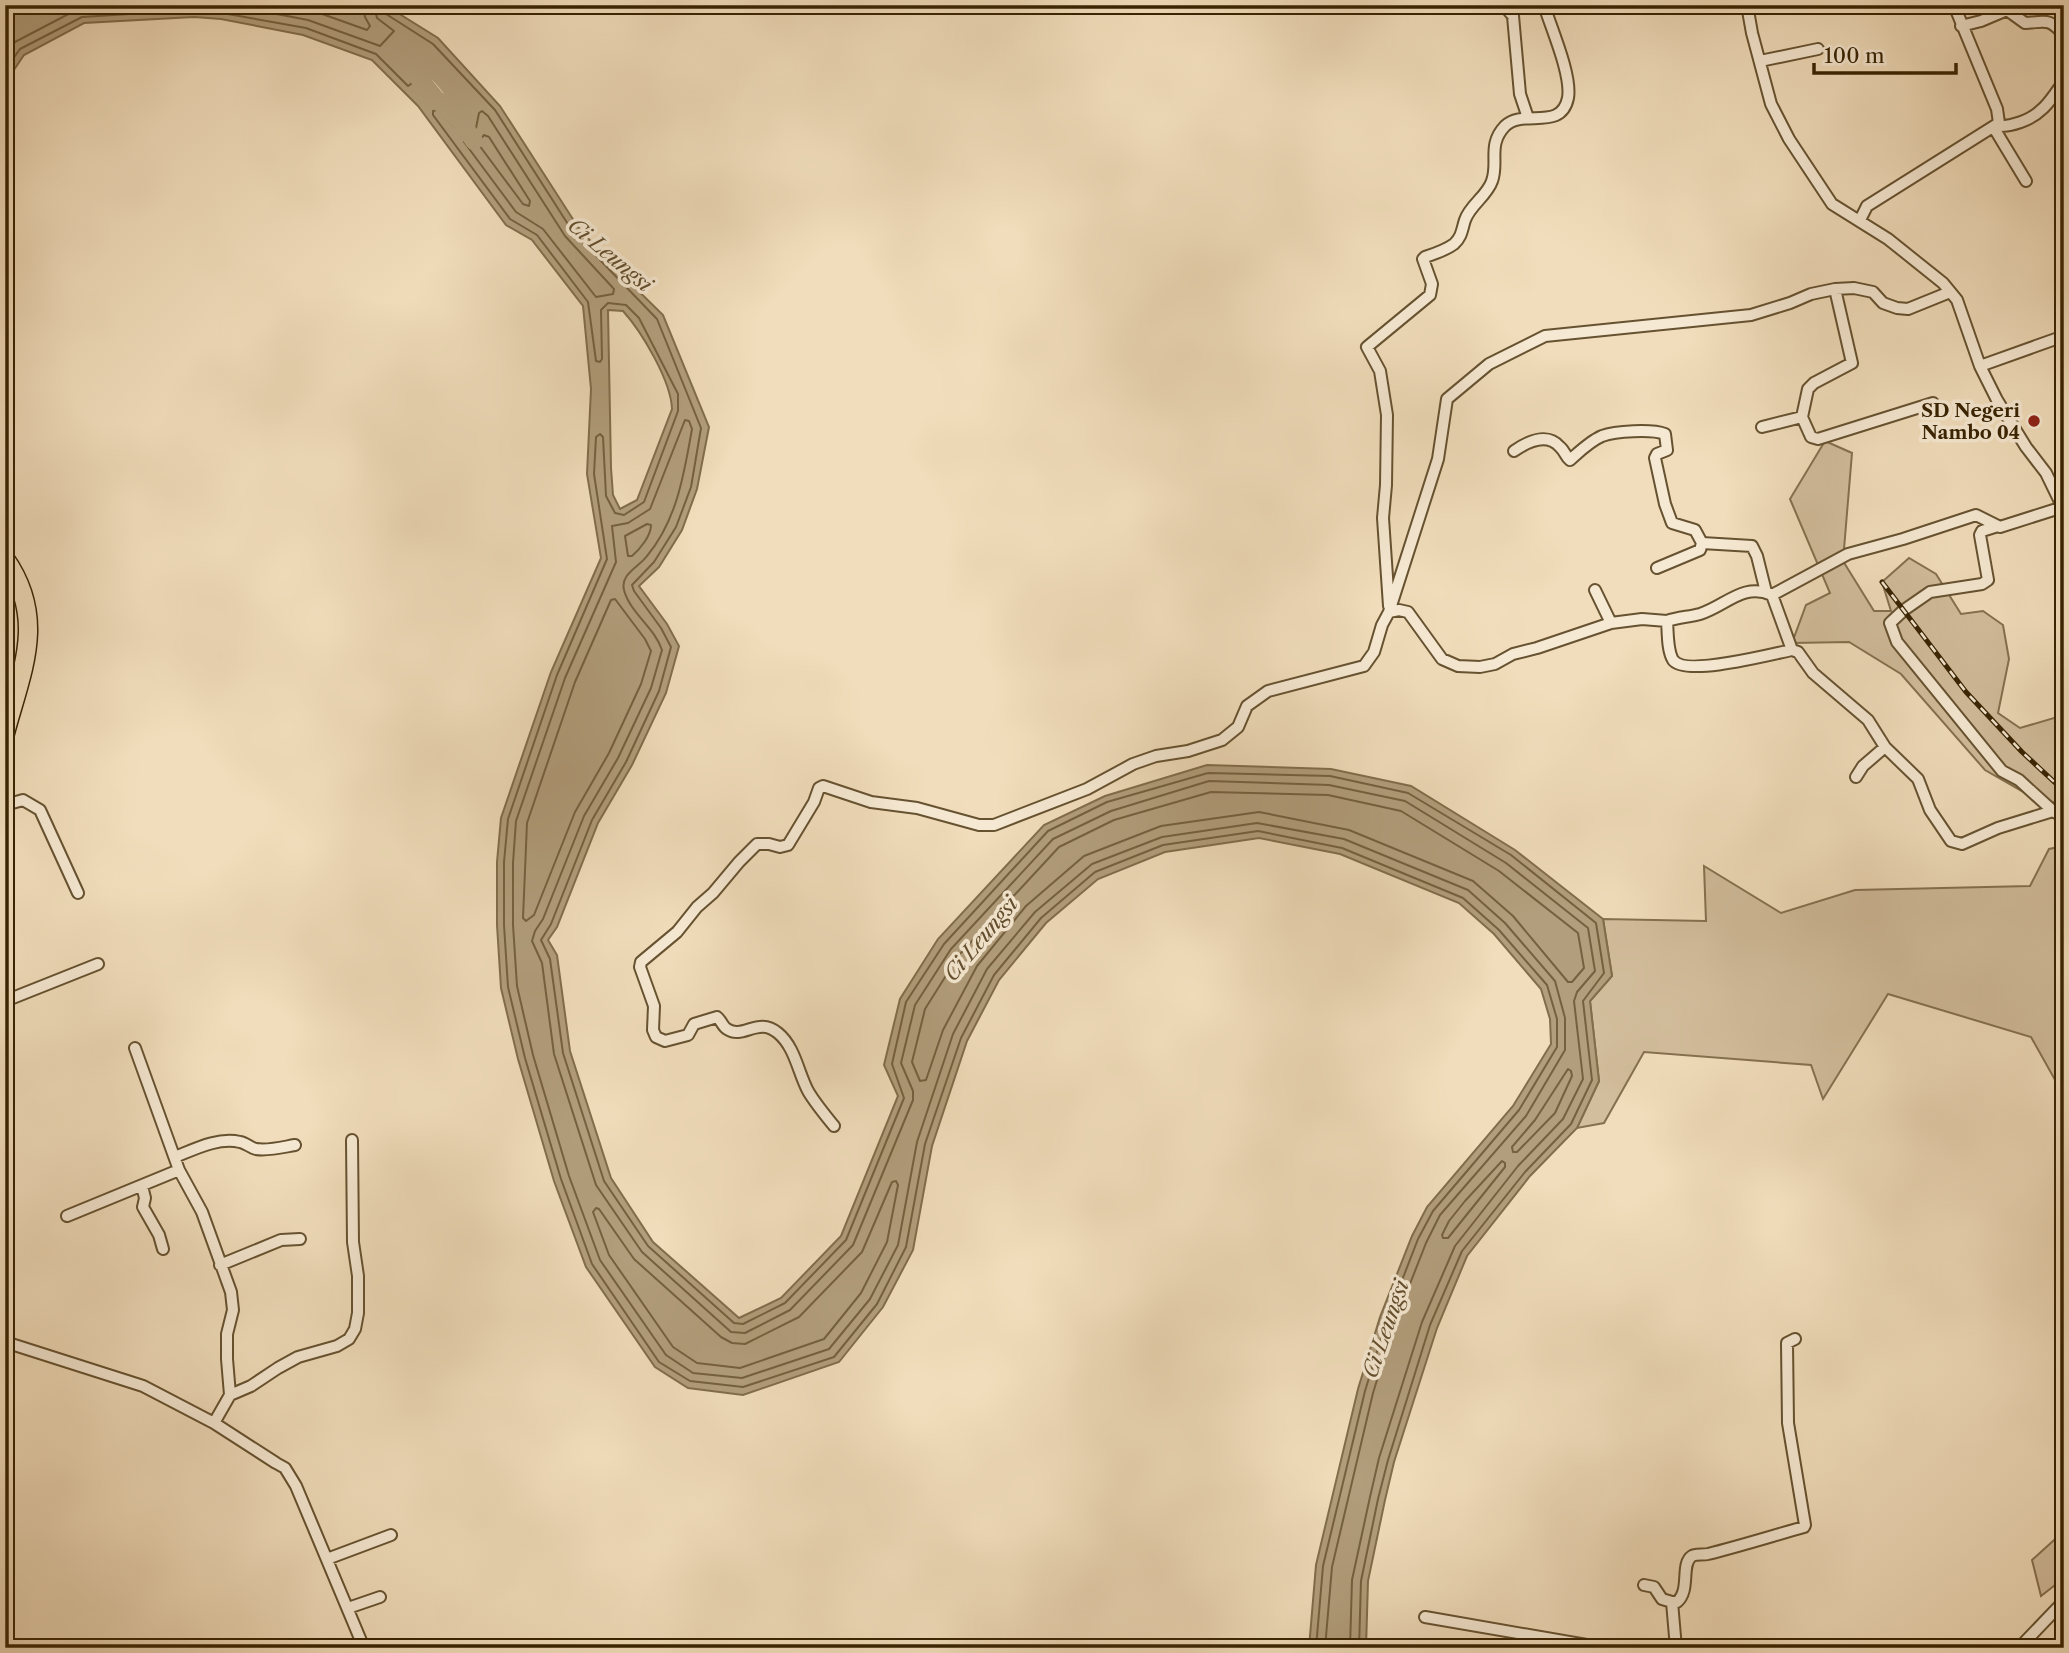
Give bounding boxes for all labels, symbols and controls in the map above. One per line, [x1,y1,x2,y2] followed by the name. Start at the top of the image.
[1814,32,1955,76] scale bar
[1824,43,1885,68] text: 100 m
[563,212,658,298] water label: Ci Leungsi
[1921,399,2020,444] place label: SD Negeri Nambo 04
[2026,413,2042,429] marker: SD Negeri Nambo 04
[938,891,1024,986] water label: Ci Leungsi
[1357,1275,1414,1381] water label: Ci Leungsi

